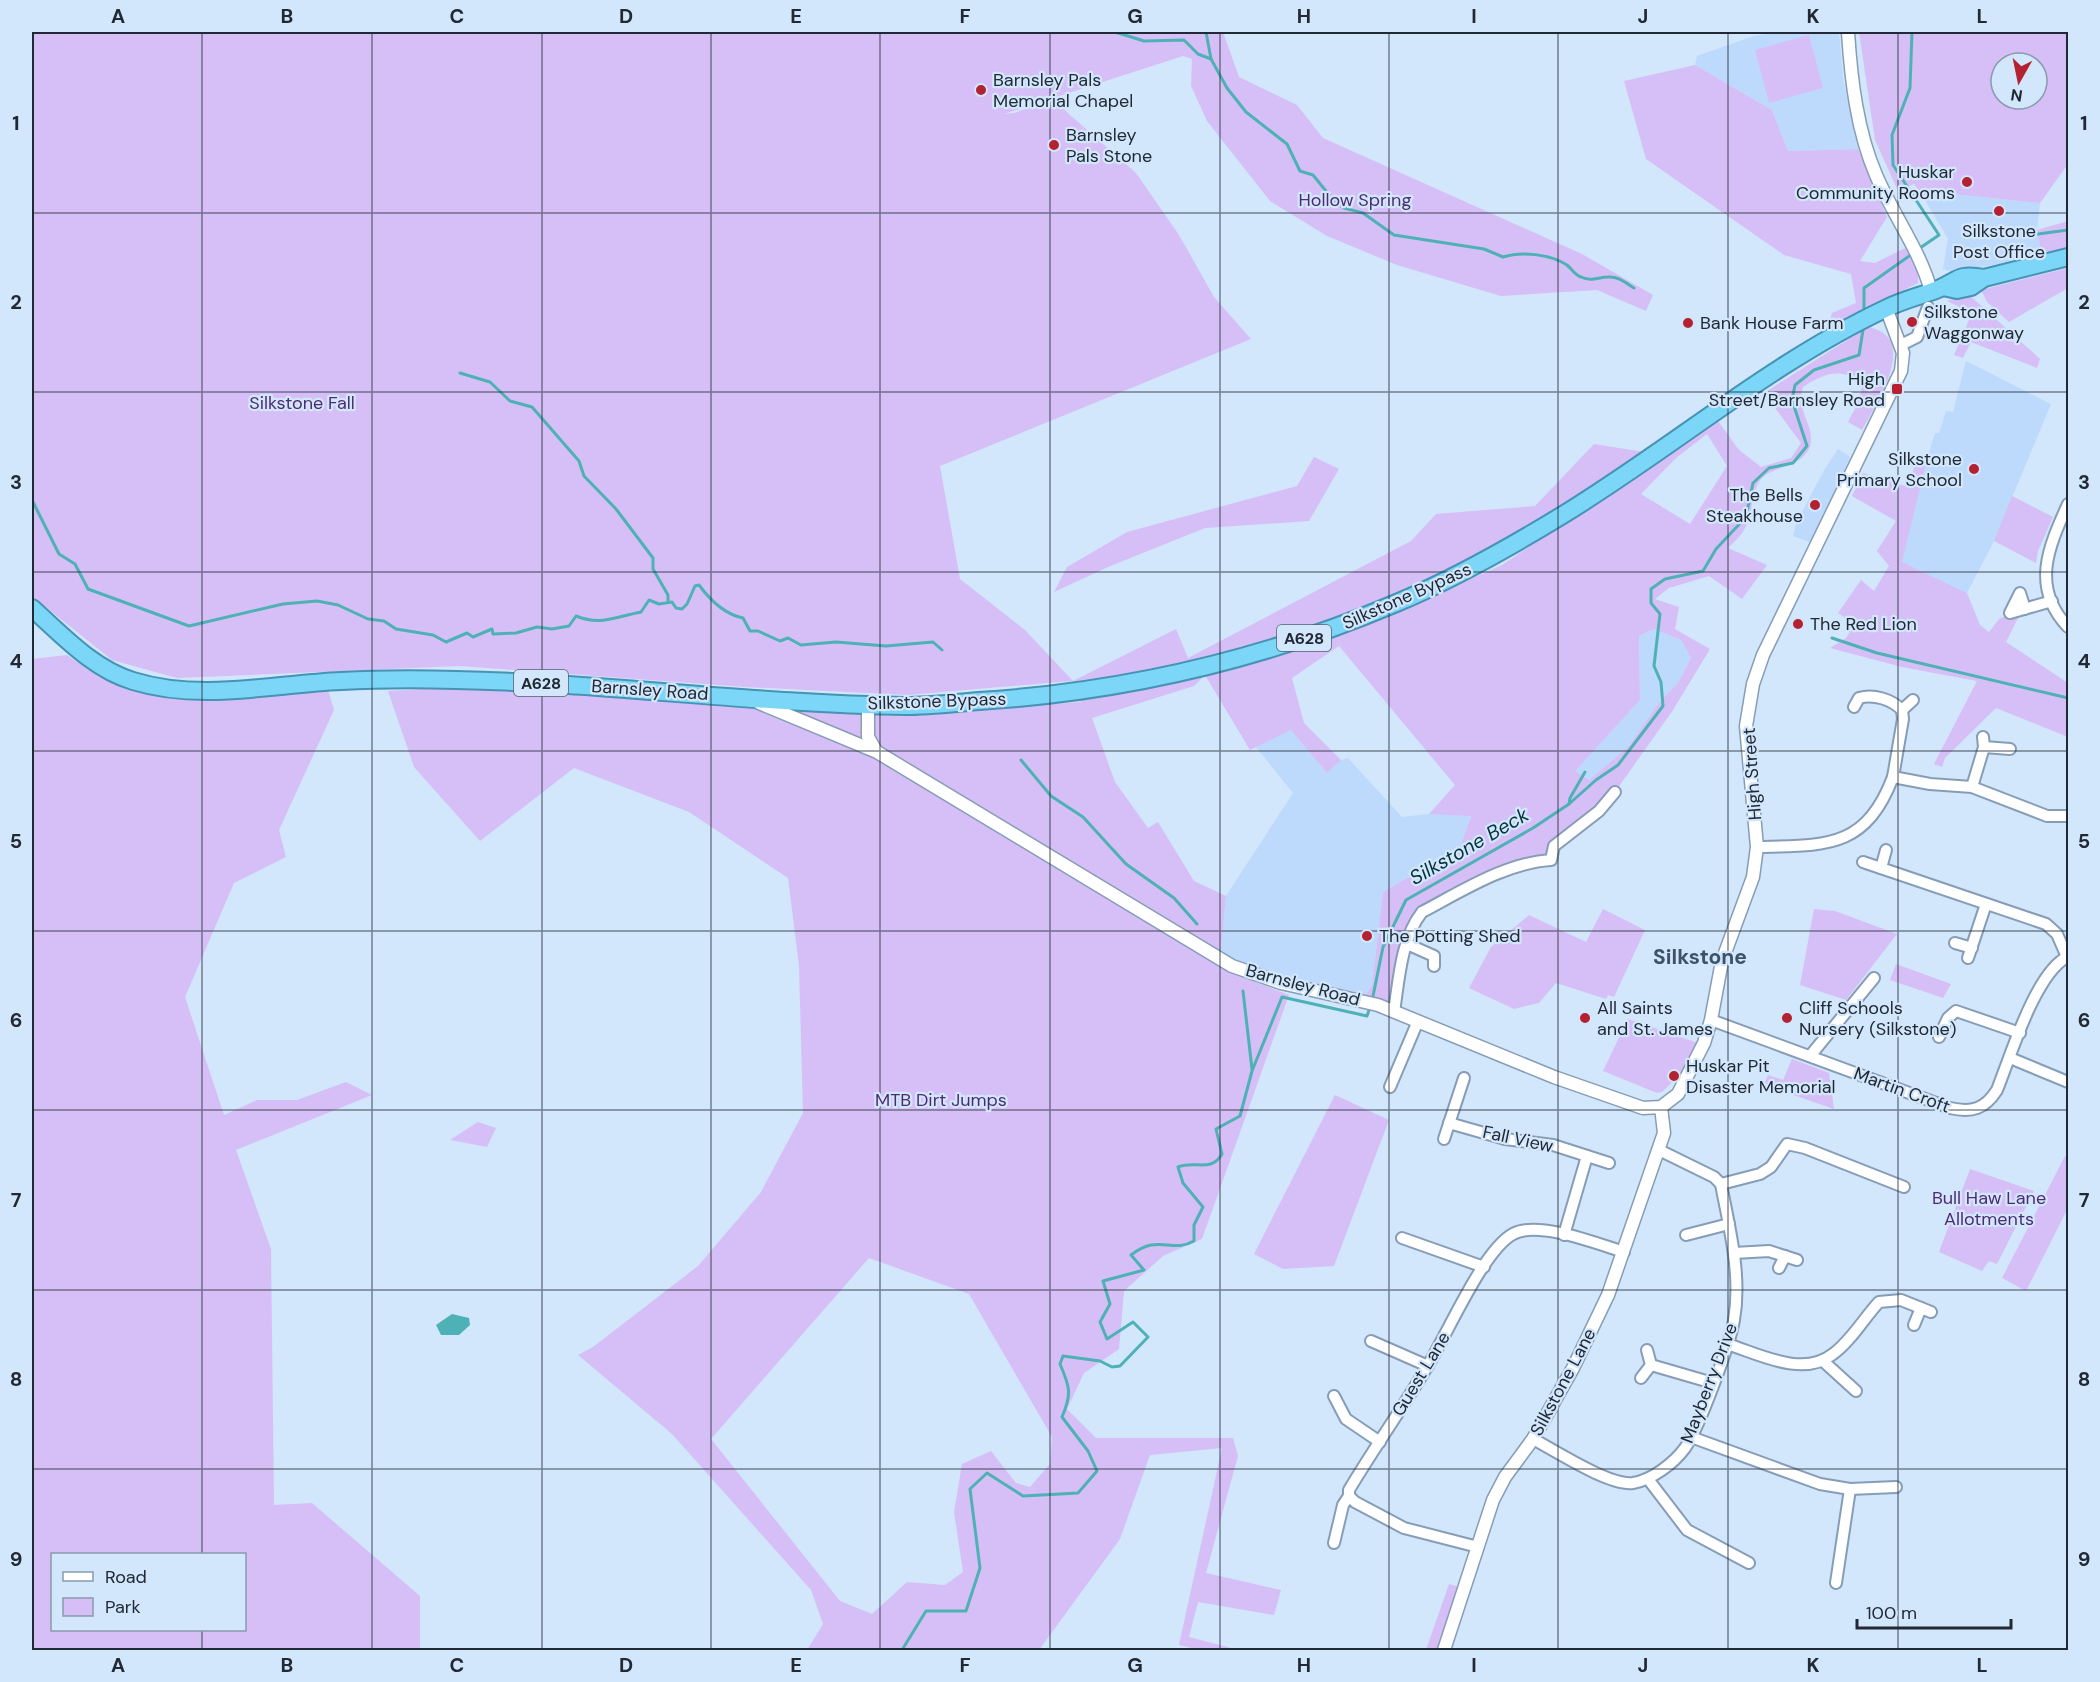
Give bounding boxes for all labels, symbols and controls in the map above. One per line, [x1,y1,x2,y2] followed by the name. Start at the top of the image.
[111,3,125,29] text: A
[281,3,293,29] text: B
[450,3,464,29] text: C
[619,3,633,29] text: D
[790,3,802,29] text: E
[959,3,971,29] text: F
[1127,3,1143,29] text: G
[1297,3,1311,29] text: H
[1471,3,1477,29] text: I
[1638,3,1648,29] text: J
[1806,3,1820,29] text: K
[1976,3,1988,29] text: L
[1989,51,2049,111] north arrow
[993,68,1133,113] place label: Barnsley Pals Memorial Chapel
[974,83,988,97] marker: Barnsley Pals Memorial Chapel
[2009,84,2024,107] text: N
[12,110,20,136] text: 1
[2080,110,2088,136] text: 1
[1066,123,1152,168] place label: Barnsley Pals Stone
[1047,138,1061,152] marker: Barnsley Pals Stone
[1796,160,1955,205] place label: Huskar Community Rooms
[1960,175,1974,189] marker: Huskar Community Rooms
[1299,188,1411,212] park label: Hollow Spring
[1992,204,2006,218] marker: Silkstone Post Office
[1953,219,2045,264] place label: Silkstone Post Office
[10,289,22,315] text: 2
[2078,289,2090,315] text: 2
[1924,300,2024,345] place label: Silkstone Waggonway
[1700,311,1844,335] place label: Bank House Farm
[1905,315,1919,329] marker: Silkstone Waggonway
[1681,316,1695,330] marker: Bank House Farm
[1709,367,1885,412] place label: High Street/Barnsley Road
[1890,382,1904,396] marker: High Street/Barnsley Road
[249,391,355,415] park label: Silkstone Fall
[1837,447,1962,492] place label: Silkstone Primary School
[1967,462,1981,476] marker: Silkstone Primary School
[10,469,22,495] text: 3
[2078,469,2090,495] text: 3
[1706,483,1803,528] place label: The Bells Steakhouse
[1808,498,1822,512] marker: The Bells Steakhouse
[1339,557,1475,635] street label: Silkstone Bypass
[1810,612,1917,636] place label: The Red Lion
[1791,617,1805,631] marker: The Red Lion
[1277,625,1331,651] road number: A628
[10,648,23,674] text: 4
[2078,648,2091,674] text: 4
[514,670,568,696] road number: A628
[591,674,709,706] street label: Barnsley Road
[867,687,1007,715] street label: Silkstone Bypass
[1737,727,1767,821] street label: High Street
[1405,801,1534,891] water label: Silkstone Beck
[10,828,22,854] text: 5
[2078,828,2090,854] text: 5
[1379,924,1521,948] place label: The Potting Shed
[1360,929,1374,943] marker: The Potting Shed
[1653,943,1747,971] district label: Silkstone
[1243,958,1363,1012] street label: Barnsley Road
[1597,996,1713,1041] place label: All Saints and St. James
[1799,996,1957,1041] place label: Cliff Schools Nursery (Silkstone)
[10,1007,22,1033] text: 6
[2078,1007,2090,1033] text: 6
[1578,1011,1592,1025] marker: All Saints and St. James
[1780,1011,1794,1025] marker: Cliff Schools Nursery (Silkstone)
[1686,1054,1836,1099] place label: Huskar Pit Disaster Memorial
[1850,1061,1954,1119] street label: Martin Croft
[1667,1069,1681,1083] marker: Huskar Pit Disaster Memorial
[875,1088,1007,1112] park label: MTB Dirt Jumps
[1480,1120,1556,1158] street label: Fall View
[1932,1186,2046,1231] park label: Bull Haw Lane Allotments
[11,1187,22,1213] text: 7
[2079,1187,2090,1213] text: 7
[1675,1319,1743,1447] street label: Mayberry Drive
[1525,1324,1601,1440] street label: Silkstone Lane
[1386,1327,1456,1421] street label: Guest Lane
[10,1366,22,1392] text: 8
[2078,1366,2090,1392] text: 8
[10,1546,22,1572] text: 9
[2078,1546,2090,1572] text: 9
[51,1553,246,1631] legend
[105,1565,147,1589] text: Road
[1857,1592,2012,1630] scale bar
[105,1595,141,1619] text: Park
[1866,1601,1917,1625] text: 100 m
[111,1652,125,1678] text: A
[281,1652,293,1678] text: B
[450,1652,464,1678] text: C
[619,1652,633,1678] text: D
[790,1652,802,1678] text: E
[959,1652,971,1678] text: F
[1127,1652,1143,1678] text: G
[1297,1652,1311,1678] text: H
[1471,1652,1477,1678] text: I
[1638,1652,1648,1678] text: J
[1806,1652,1820,1678] text: K
[1976,1652,1988,1678] text: L

